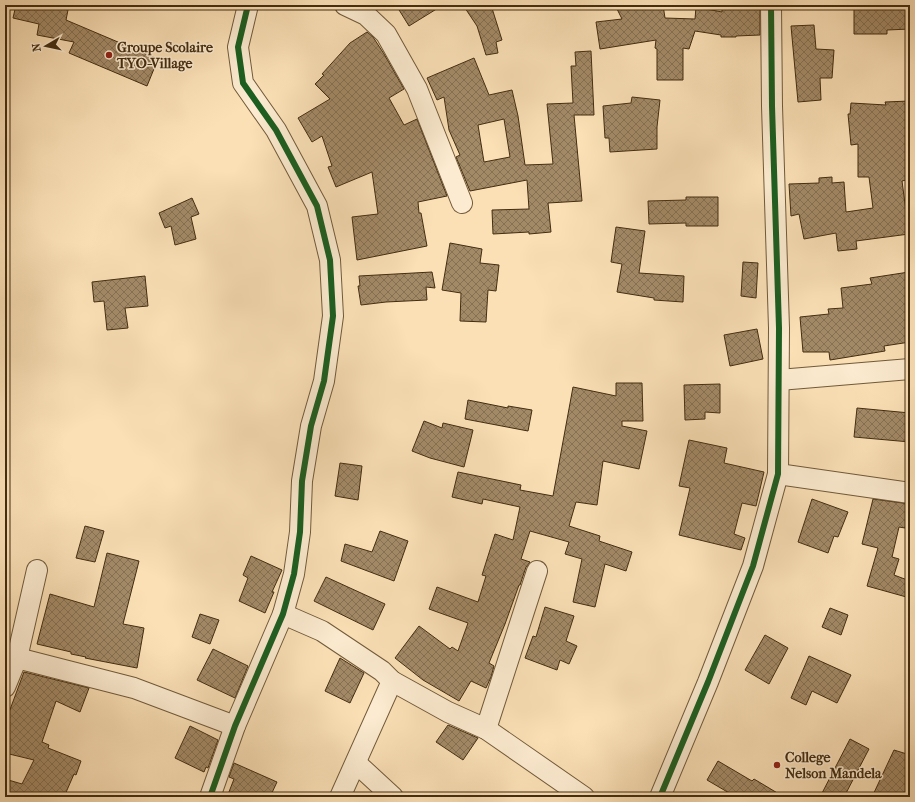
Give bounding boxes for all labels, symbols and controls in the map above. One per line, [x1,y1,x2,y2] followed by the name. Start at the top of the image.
[26,26,66,66] north arrow
[116,39,213,72] place label: Groupe Scolaire TYO-Village
[29,42,44,53] text: N
[104,50,114,60] marker: Groupe Scolaire TYO-Village
[785,749,882,782] place label: College Nelson Mandela
[772,760,782,770] marker: College Nelson Mandela

